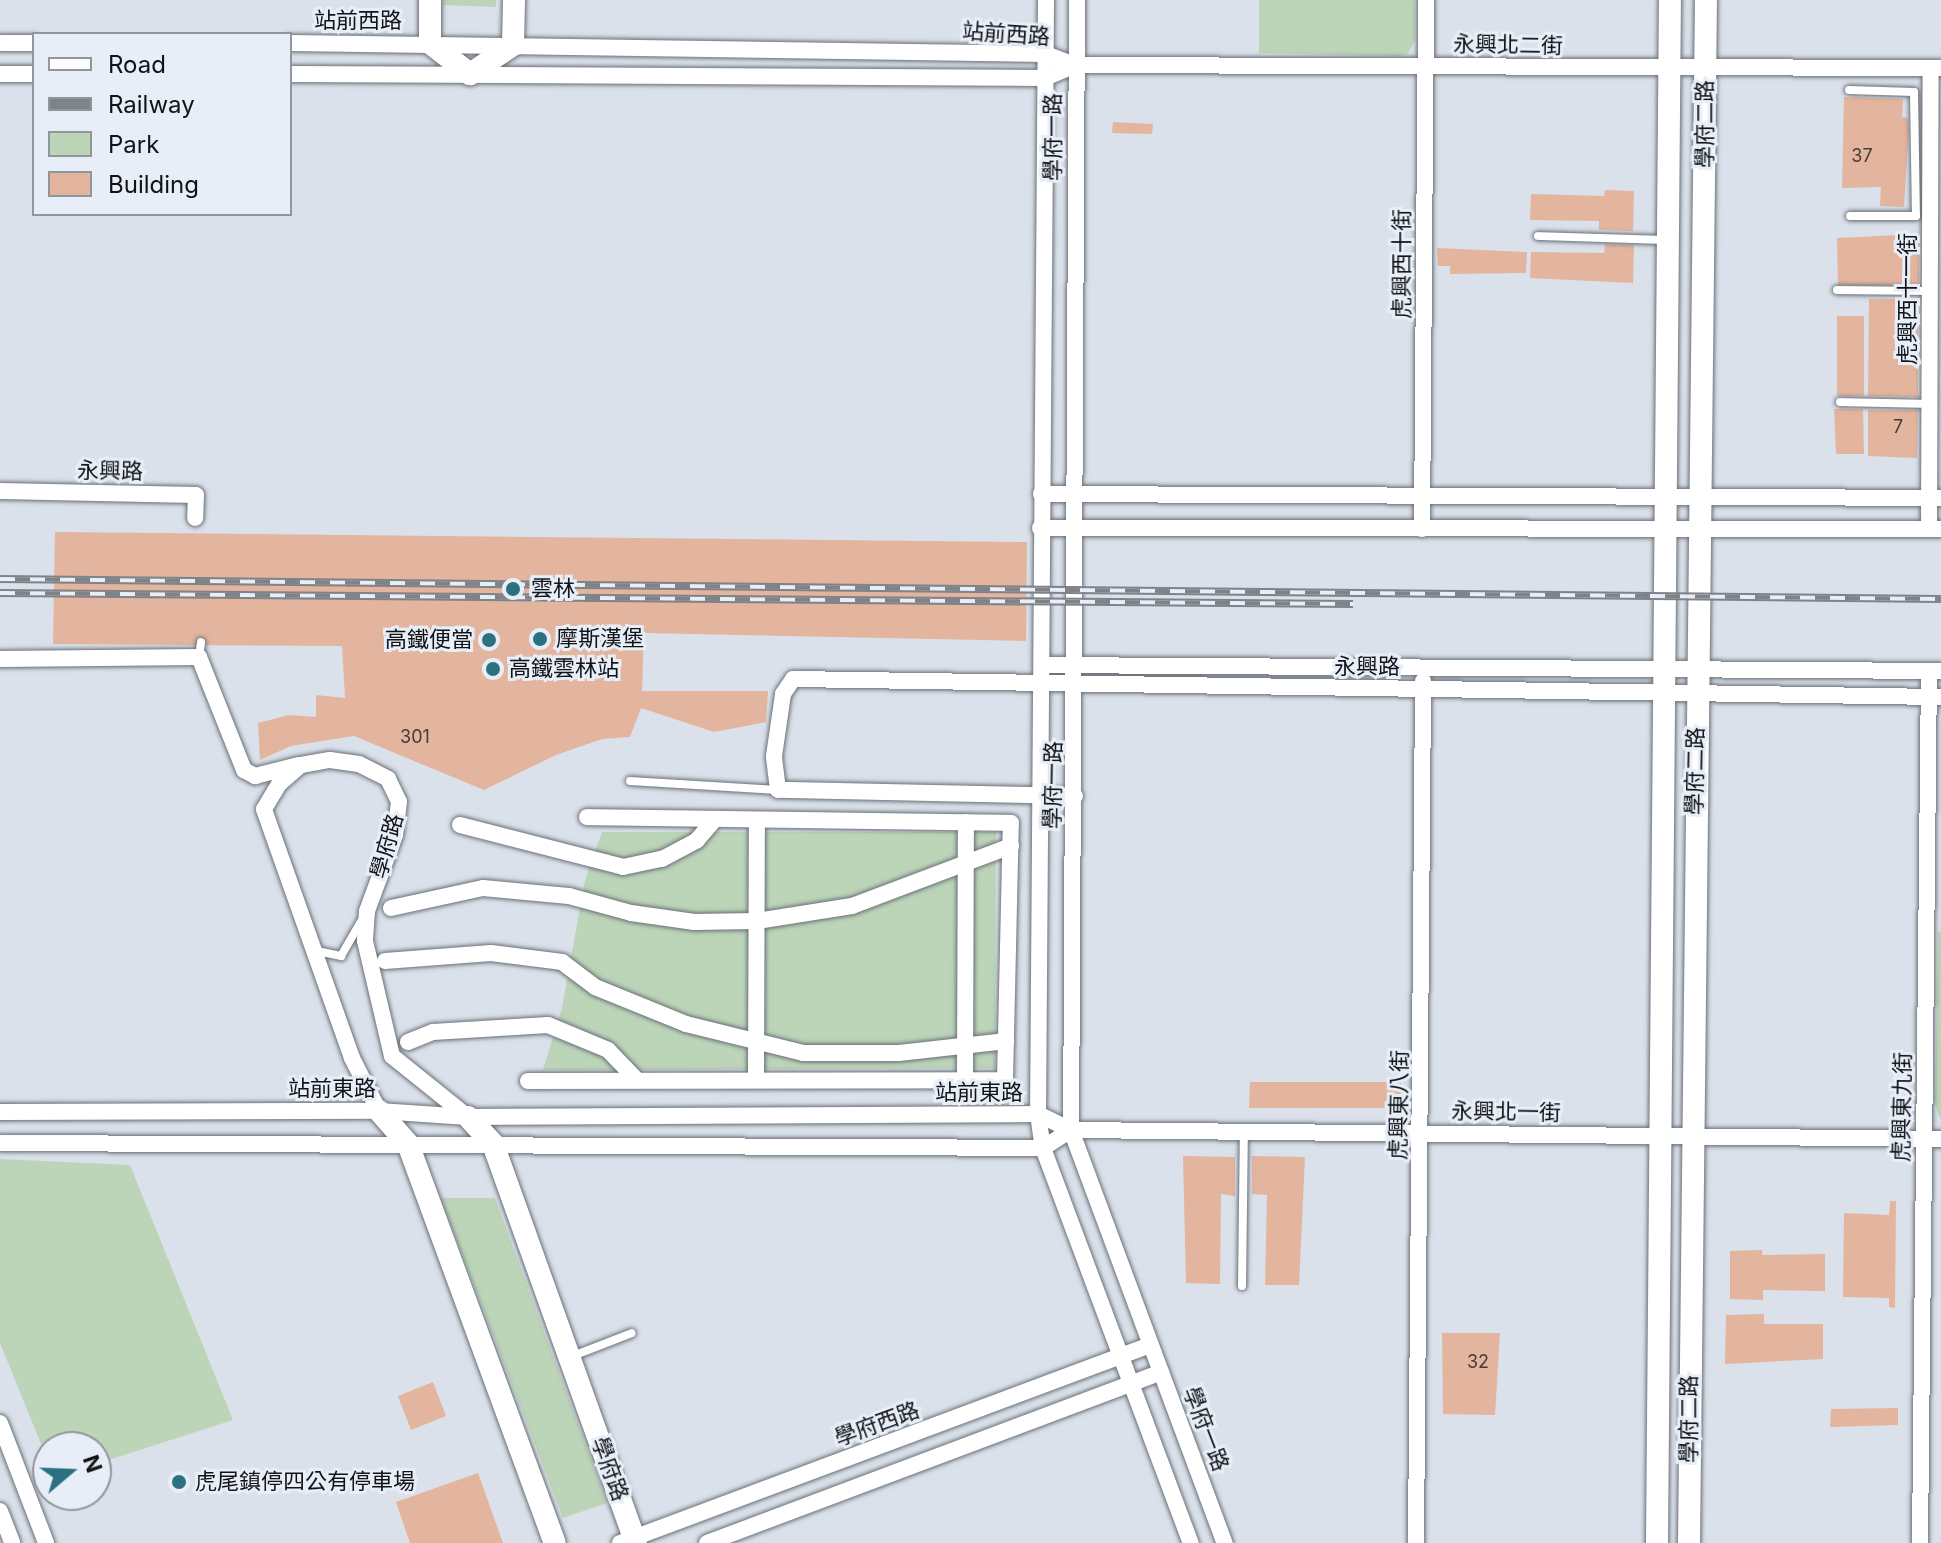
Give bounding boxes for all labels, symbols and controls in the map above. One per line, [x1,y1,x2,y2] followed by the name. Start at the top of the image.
[314,8,402,34] street label: 站前西路
[961,18,1051,50] street label: 站前西路
[1453,31,1563,59] street label: 永興北二街
[32,32,292,216] legend
[108,50,166,79] text: Road
[1692,80,1718,168] street label: 學府二路
[108,90,195,119] text: Railway
[1040,93,1066,181] street label: 學府一路
[108,130,159,159] text: Park
[1851,145,1873,167] house number: 37
[108,170,199,199] text: Building
[1389,209,1415,319] street label: 虎興西十街
[1895,233,1921,365] street label: 虎興西十一街
[1893,416,1903,438] house number: 7
[77,457,143,485] street label: 永興路
[531,576,575,602] place label: 雲林
[502,578,524,600] marker: 雲林
[556,626,644,652] place label: 摩斯漢堡
[385,627,473,653] place label: 高鐵便當
[531,630,549,648] marker: 摩斯漢堡
[480,631,498,649] marker: 高鐵便當
[1334,654,1400,680] street label: 永興路
[509,656,619,682] place label: 高鐵雲林站
[484,660,502,678] marker: 高鐵雲林站
[400,726,430,748] house number: 301
[1681,727,1709,815] street label: 學府二路
[1039,741,1067,829] street label: 學府一路
[365,811,409,881] street label: 學府路
[1385,1050,1413,1160] street label: 虎興東八街
[1888,1052,1916,1162] street label: 虎興東九街
[288,1076,376,1102] street label: 站前東路
[935,1080,1023,1106] street label: 站前東路
[1451,1098,1561,1126] street label: 永興北一街
[1467,1351,1489,1373] house number: 32
[1676,1375,1702,1463] street label: 學府二路
[1178,1383,1234,1475] street label: 學府一路
[831,1397,923,1451] street label: 學府西路
[32,1431,112,1511] north arrow
[586,1433,634,1505] street label: 學府路
[78,1452,108,1476] text: N
[195,1469,415,1495] place label: 虎尾鎮停四公有停車場
[170,1473,188,1491] marker: 虎尾鎮停四公有停車場

